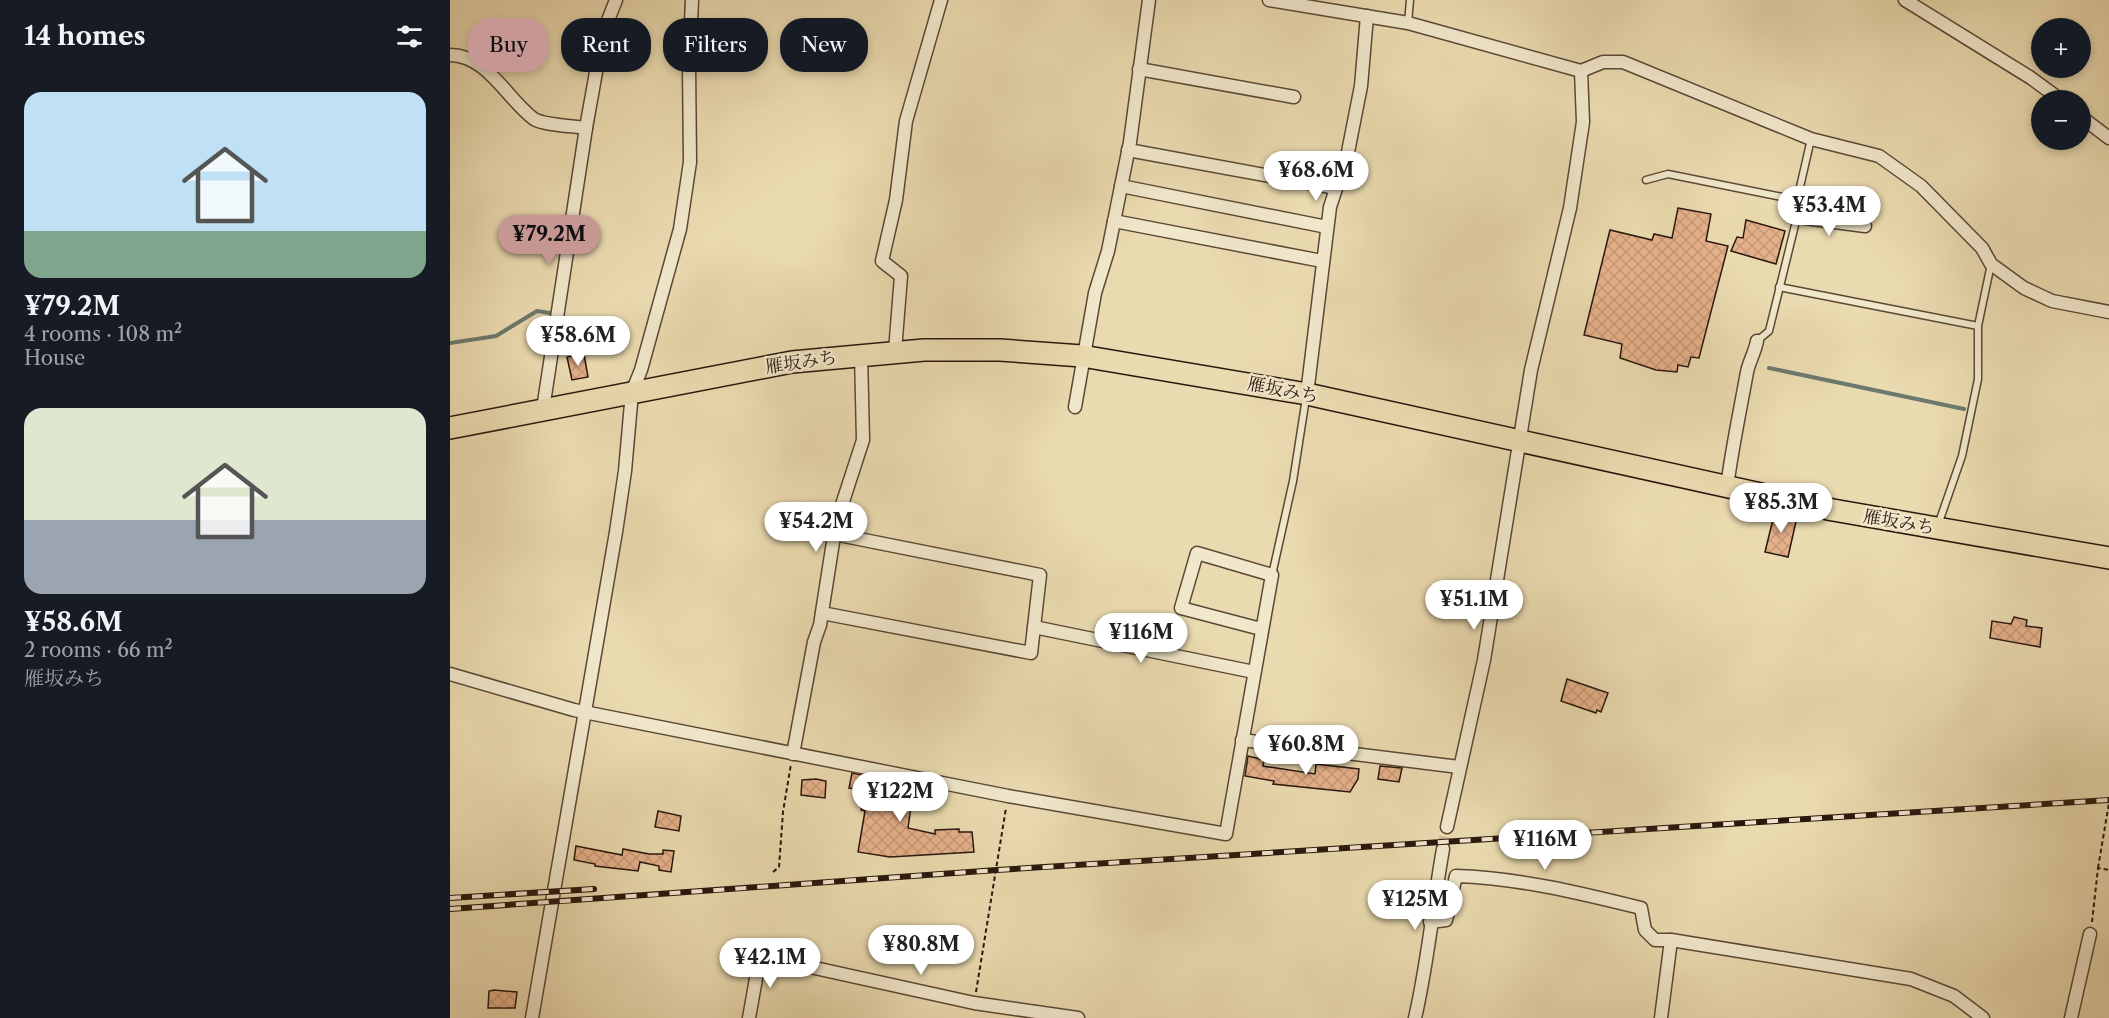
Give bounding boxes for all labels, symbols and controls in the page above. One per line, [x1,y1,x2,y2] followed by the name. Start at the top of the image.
[468,18,549,72] chip: Buy
[561,18,651,72] chip: Rent
[663,18,768,72] chip: Filters
[780,18,868,72] chip: New
[2031,18,2091,150] map controls
[2031,18,2091,78] button: +
[24,20,146,52] text: 14 homes
[393,20,426,53] icon: filters
[2031,90,2091,150] button: −
[171,131,279,239] icon: home
[1267,151,1365,202] pin: ¥68.6M
[1278,158,1354,182] text: ¥68.6M
[1780,186,1878,237] pin: ¥53.4M
[1792,193,1866,217] text: ¥53.4M
[500,215,598,266] pin: ¥79.2M
[512,222,586,246] text: ¥79.2M
[24,290,120,322] text: ¥79.2M
[529,316,627,367] pin: ¥58.6M
[24,322,182,346] text: 4 rooms · 108 m²
[540,323,616,347] text: ¥58.6M
[24,346,85,370] text: House
[764,346,838,378] street label: 雁坂みち
[1246,372,1320,408] street label: 雁坂みち
[171,447,279,555] icon: home
[1732,483,1830,534] pin: ¥85.3M
[1743,490,1819,514] text: ¥85.3M
[767,502,865,553] pin: ¥54.2M
[1862,505,1936,539] street label: 雁坂みち
[778,509,854,533] text: ¥54.2M
[1425,580,1523,631] pin: ¥51.1M
[1439,587,1509,611] text: ¥51.1M
[24,606,123,638] text: ¥58.6M
[1099,613,1183,664] pin: ¥116M
[1109,620,1173,644] text: ¥116M
[24,638,173,662] text: 2 rooms · 66 m²
[24,666,104,690] text: 雁坂みち
[1257,725,1355,776] pin: ¥60.8M
[1267,732,1345,756] text: ¥60.8M
[858,772,942,823] pin: ¥122M
[866,779,934,803] text: ¥122M
[1503,820,1587,871] pin: ¥116M
[1513,827,1577,851] text: ¥116M
[1373,880,1457,931] pin: ¥125M
[1382,887,1448,911] text: ¥125M
[872,925,970,976] pin: ¥80.8M
[882,932,960,956] text: ¥80.8M
[721,938,819,989] pin: ¥42.1M
[733,945,807,969] text: ¥42.1M

